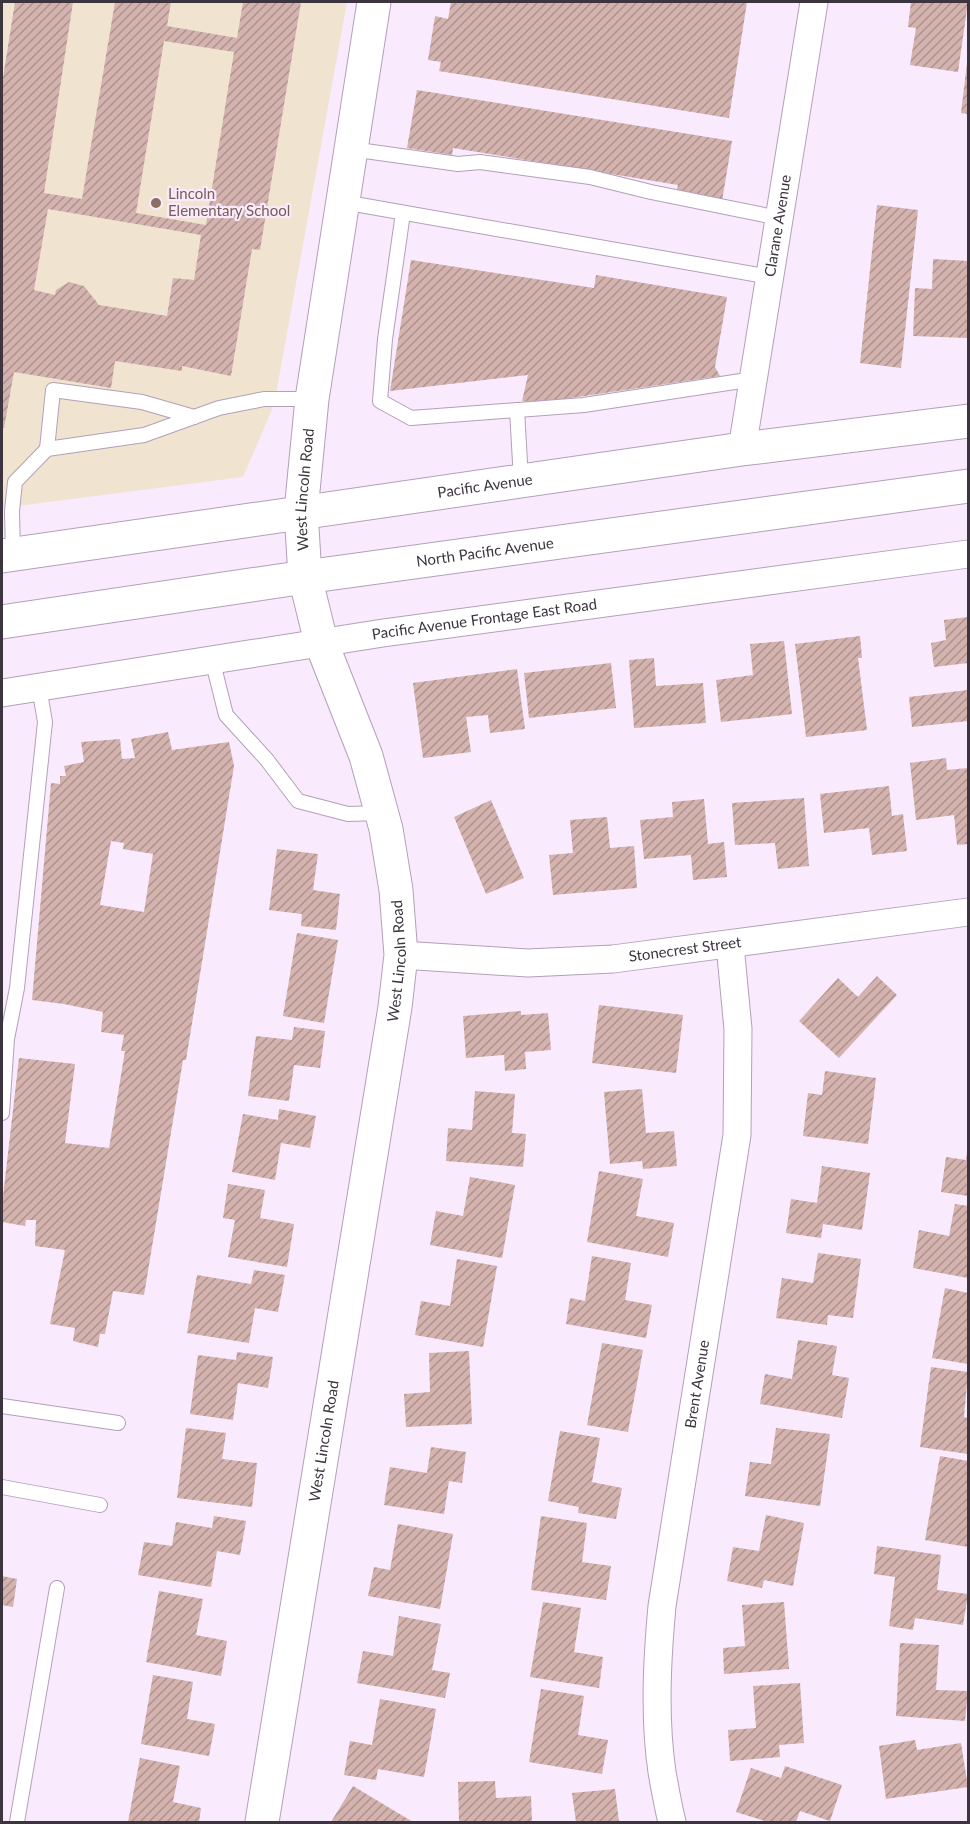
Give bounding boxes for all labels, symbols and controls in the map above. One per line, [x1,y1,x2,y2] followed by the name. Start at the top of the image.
[760,173,794,278] street label: Clarane Avenue
[168,184,290,219] place label: Lincoln Elementary School
[149,196,163,210] marker: Lincoln Elementary School
[291,428,317,551] street label: West Lincoln Road
[436,469,534,501] street label: Pacific Avenue
[415,533,555,570] street label: North Pacific Avenue
[370,594,598,643] street label: Pacific Avenue Frontage East Road
[383,899,409,1023] street label: West Lincoln Road
[627,932,743,965] street label: Stonecrest Street
[680,1338,712,1430] street label: Brent Avenue
[304,1379,342,1503] street label: West Lincoln Road

